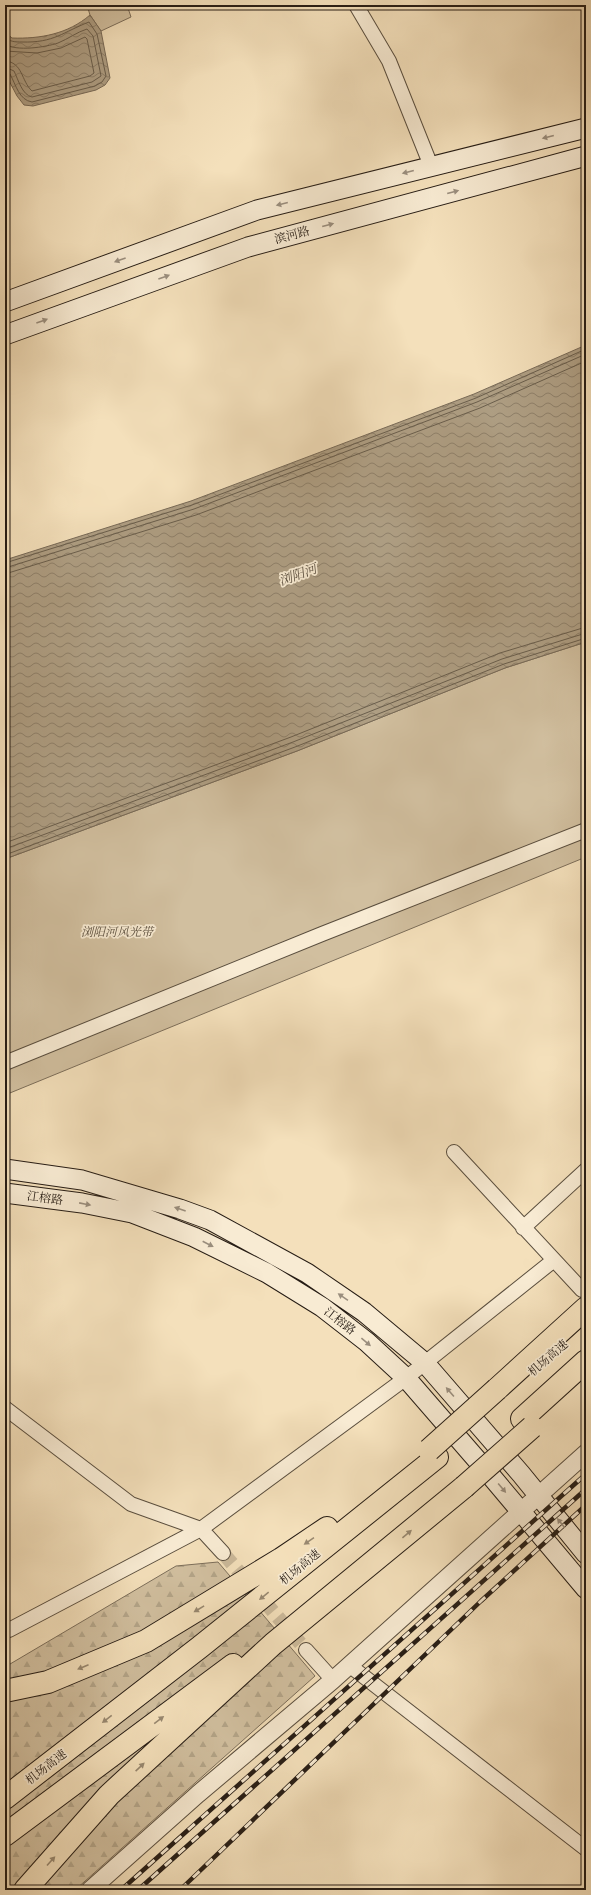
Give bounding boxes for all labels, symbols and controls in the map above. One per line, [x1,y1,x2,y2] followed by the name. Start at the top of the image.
[542,134,554,140] one-way arrow
[402,169,414,175] one-way arrow
[447,188,460,194] one-way arrow
[276,201,288,207] one-way arrow
[322,222,334,228] one-way arrow
[273,224,311,246] street label: 滨河路
[114,258,126,264] one-way arrow
[158,274,170,280] one-way arrow
[36,318,48,324] one-way arrow
[277,560,321,589] water label: 浏阳河
[81,925,155,939] park label: 浏阳河风光带
[26,1189,64,1207] street label: 江榕路
[79,1201,91,1207] one-way arrow
[173,1206,185,1212] one-way arrow
[203,1241,214,1247] one-way arrow
[337,1293,348,1301] one-way arrow
[322,1304,358,1338] street label: 江榕路
[360,1337,371,1346] one-way arrow
[525,1337,571,1379] street label: 机场高速
[446,1387,455,1397] one-way arrow
[497,1483,506,1493] one-way arrow
[557,1518,566,1529] one-way arrow
[402,1530,412,1539] one-way arrow
[303,1537,315,1544] one-way arrow
[277,1546,323,1588] street label: 机场高速
[259,1591,270,1600] one-way arrow
[193,1606,205,1613] one-way arrow
[77,1664,88,1670] one-way arrow
[102,1715,113,1723] one-way arrow
[154,1715,165,1724] one-way arrow
[23,1747,69,1787] street label: 机场高速
[135,1762,145,1772] one-way arrow
[46,1856,55,1866] one-way arrow

